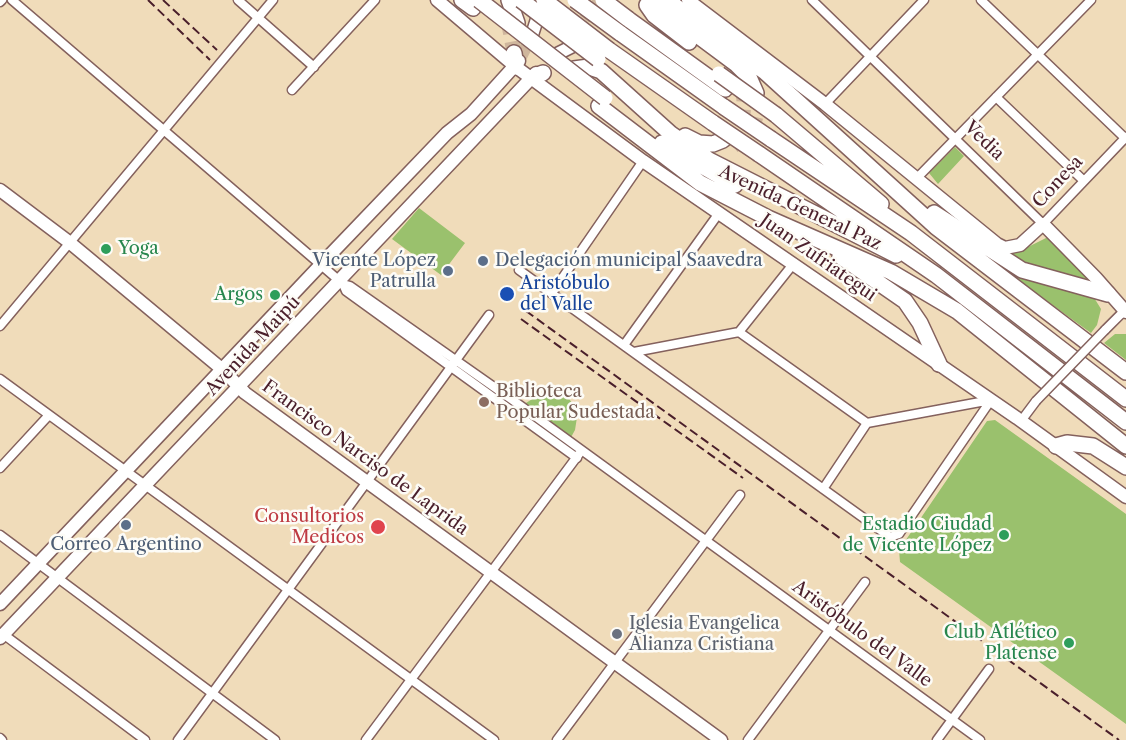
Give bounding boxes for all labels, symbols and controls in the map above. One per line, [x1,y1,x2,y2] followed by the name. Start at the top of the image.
[959,117,1009,165] street label: Vedia
[1028,151,1088,213] street label: Conesa
[715,161,885,255] street label: Avenida General Paz
[756,210,880,306] street label: Juan Zufriategui
[118,238,159,260] place label: Yoga
[99,242,113,256] marker: Yoga
[312,250,436,292] place label: Vicente López Patrulla
[495,250,763,272] place label: Delegación municipal Saavedra
[476,254,490,268] marker: Delegación municipal Saavedra
[441,264,455,278] marker: Vicente López Patrulla
[520,273,610,316] place label: Aristóbulo del Valle
[214,284,263,306] place label: Argos
[498,285,516,303] marker: Aristóbulo del Valle
[268,288,282,302] marker: Argos
[201,292,305,400] street label: Avenida Maipú
[258,376,472,540] street label: Francisco Narciso de Laprida
[496,381,655,424] place label: Biblioteca Popular Sudestada
[477,395,491,409] marker: Biblioteca Popular Sudestada
[254,506,364,548] place label: Consultorios Medicos
[842,514,992,556] place label: Estadio Ciudad de Vicente López
[119,518,133,532] marker: Correo Argentino
[369,518,387,536] marker: Consultorios Medicos
[997,528,1011,542] marker: Estadio Ciudad de Vicente López
[50,534,202,556] place label: Correo Argentino
[788,576,936,692] street label: Aristóbulo del Valle
[629,613,780,656] place label: Iglesia Evangelica Alianza Cristiana
[944,622,1057,664] place label: Club Atlético Platense
[610,627,624,641] marker: Iglesia Evangelica Alianza Cristiana
[1062,636,1076,650] marker: Club Atlético Platense

